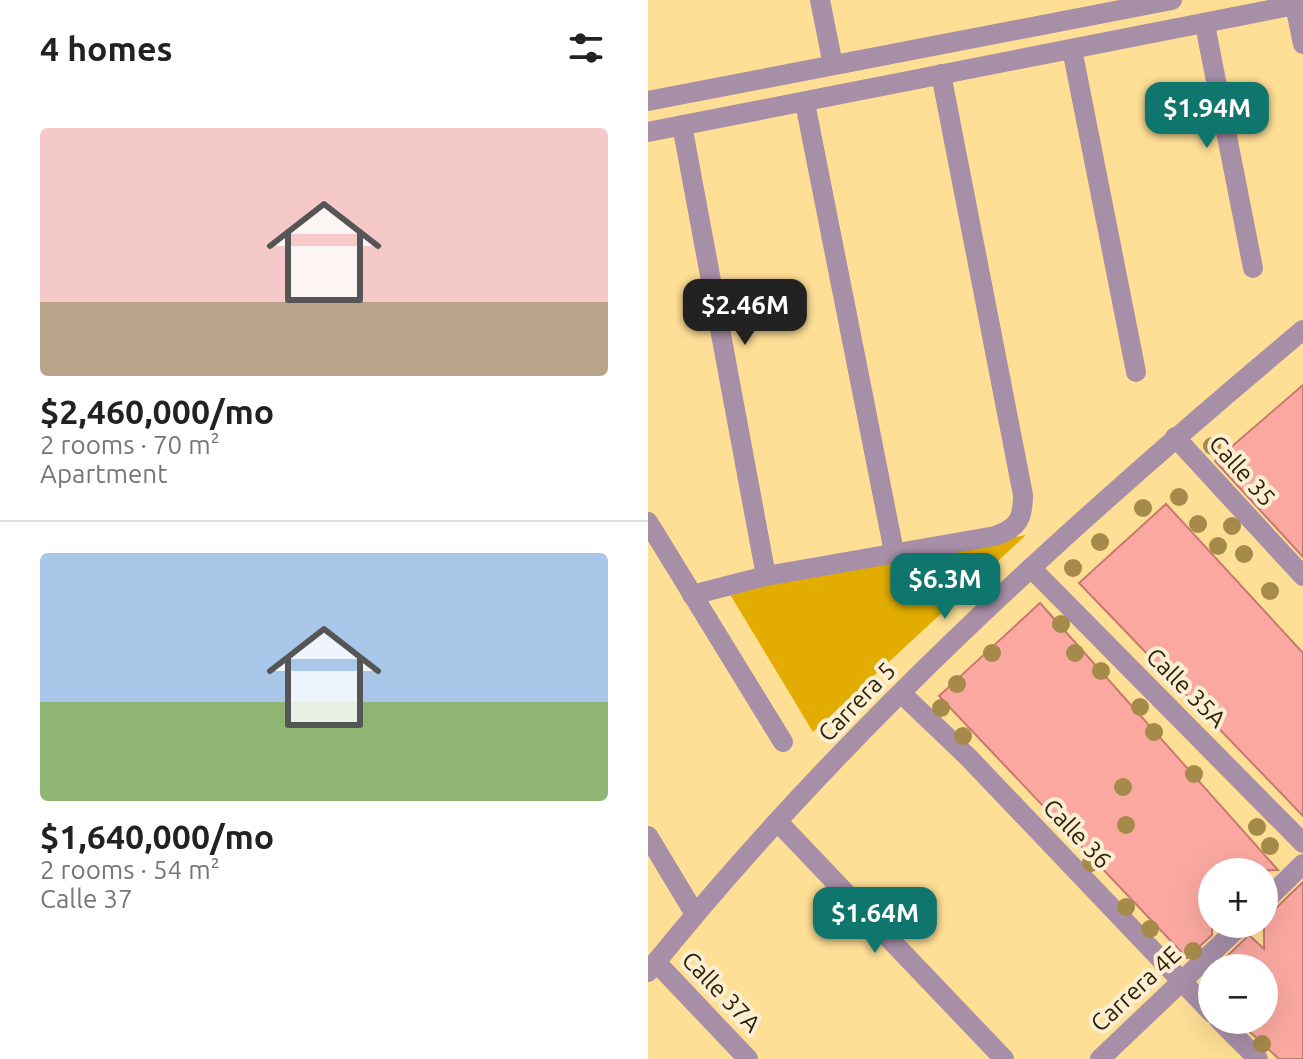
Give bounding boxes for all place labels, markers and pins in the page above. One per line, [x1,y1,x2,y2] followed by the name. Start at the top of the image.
[1142,82,1272,150] pin: $1.94M
[680,279,810,347] pin: $2.46M
[889,553,1001,621] pin: $6.3M
[810,887,940,955] pin: $1.64M

